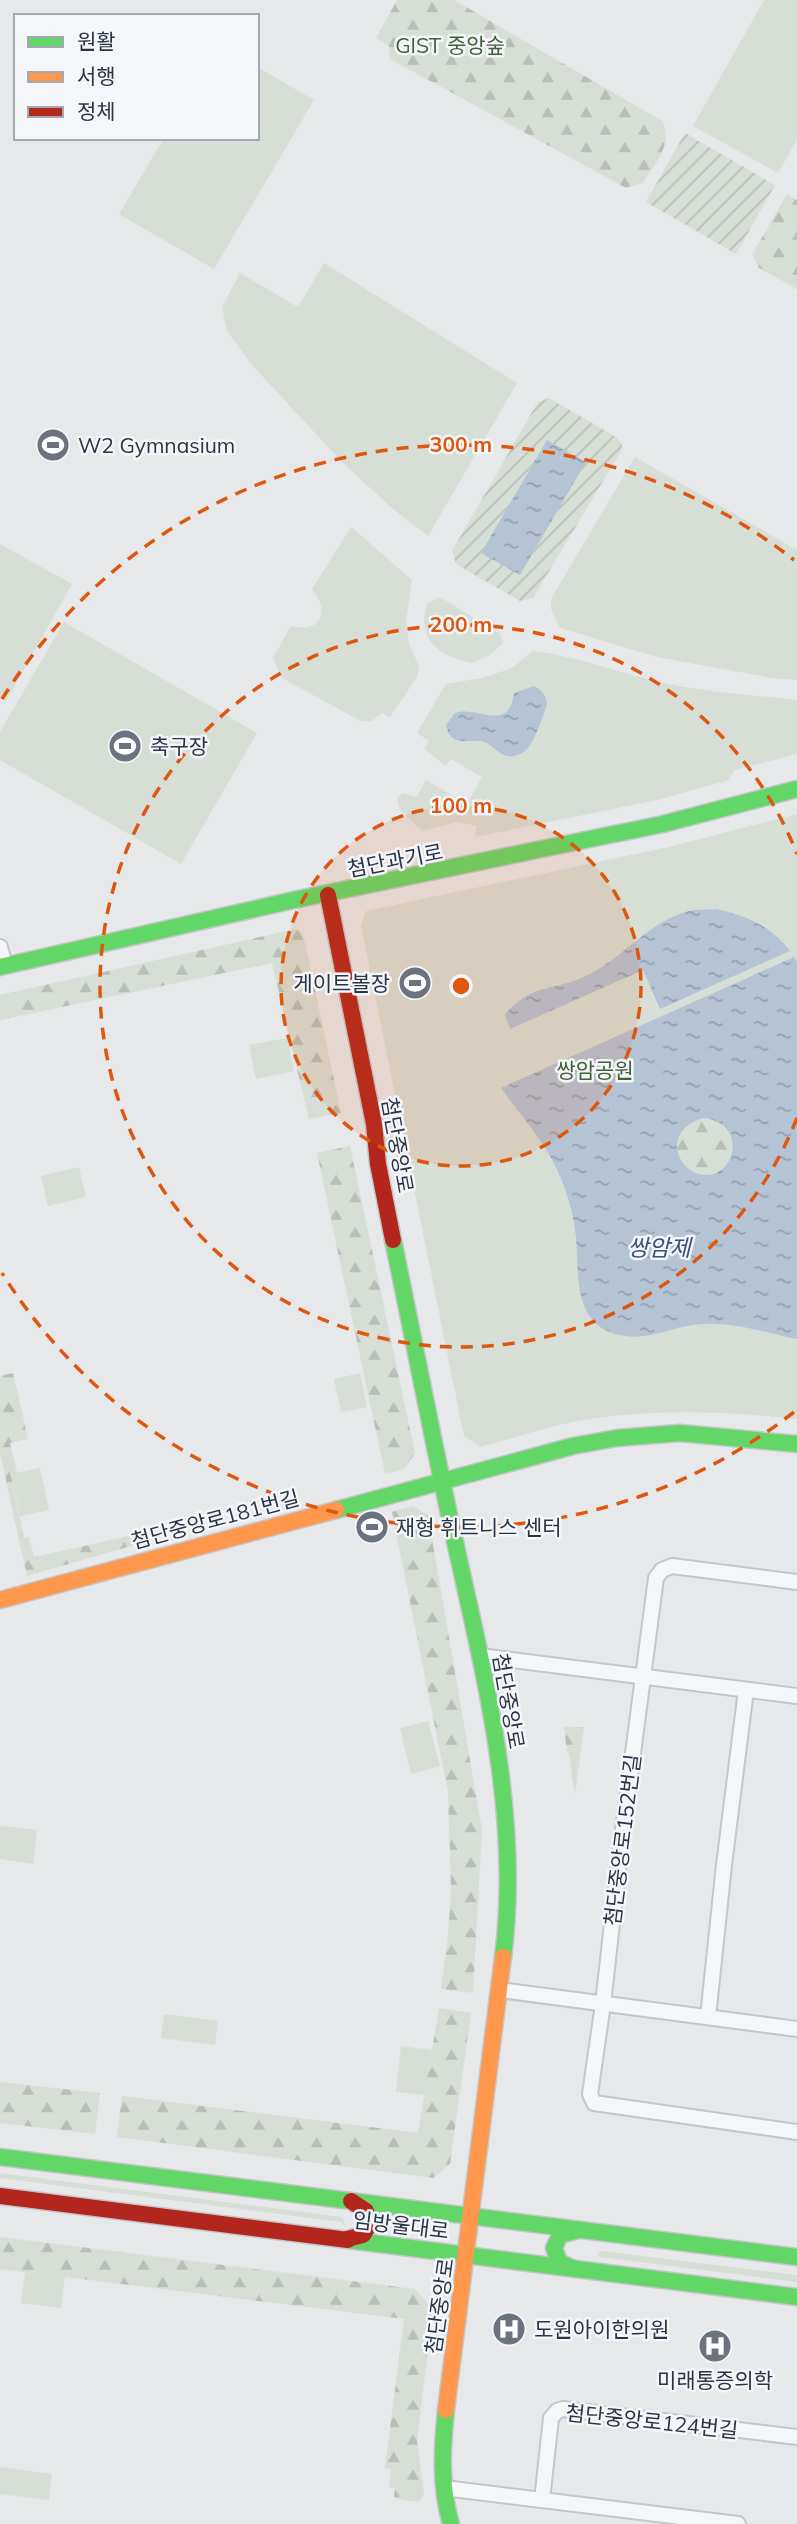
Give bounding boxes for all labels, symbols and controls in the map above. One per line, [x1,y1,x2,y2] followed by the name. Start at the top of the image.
[14,14,259,140] legend
[77,28,116,54] text: 원활
[395,32,505,58] park label: GIST 중앙숲
[77,63,116,89] text: 서행
[77,98,116,124] text: 정체
[34,426,72,464] sports icon: W2 Gymnasium
[430,431,492,457] text: 300 m
[78,432,235,458] place label: W2 Gymnasium
[430,611,492,637] text: 200 m
[106,727,144,765] sports icon: 축구장
[150,733,208,759] place label: 축구장
[430,792,492,818] text: 100 m
[345,838,445,882] street label: 첨단과기로
[396,964,434,1002] sports icon: 게이트볼장
[293,970,390,996] place label: 게이트볼장
[449,974,473,998] centre of rings
[556,1057,634,1083] park label: 쌍암공원
[377,1095,419,1195] street label: 첨단중앙로
[627,1233,694,1262] water label: 쌍암제
[128,1484,302,1554] street label: 첨단중앙로181번길
[353,1508,391,1546] sports icon: 재형 휘트니스 센터
[396,1514,562,1540] place label: 재형 휘트니스 센터
[488,1651,530,1751] street label: 첨단중앙로
[599,1753,645,1927] street label: 첨단중앙로152번길
[351,2206,451,2244] street label: 임방울대로
[419,2256,459,2356] street label: 첨단중앙로
[490,2310,528,2348] hospital icon: 도원아이한의원
[534,2316,669,2342] place label: 도원아이한의원
[696,2327,734,2365] hospital icon: 미래통증의학
[657,2367,773,2393] place label: 미래통증의학
[565,2399,739,2443] street label: 첨단중앙로124번길

